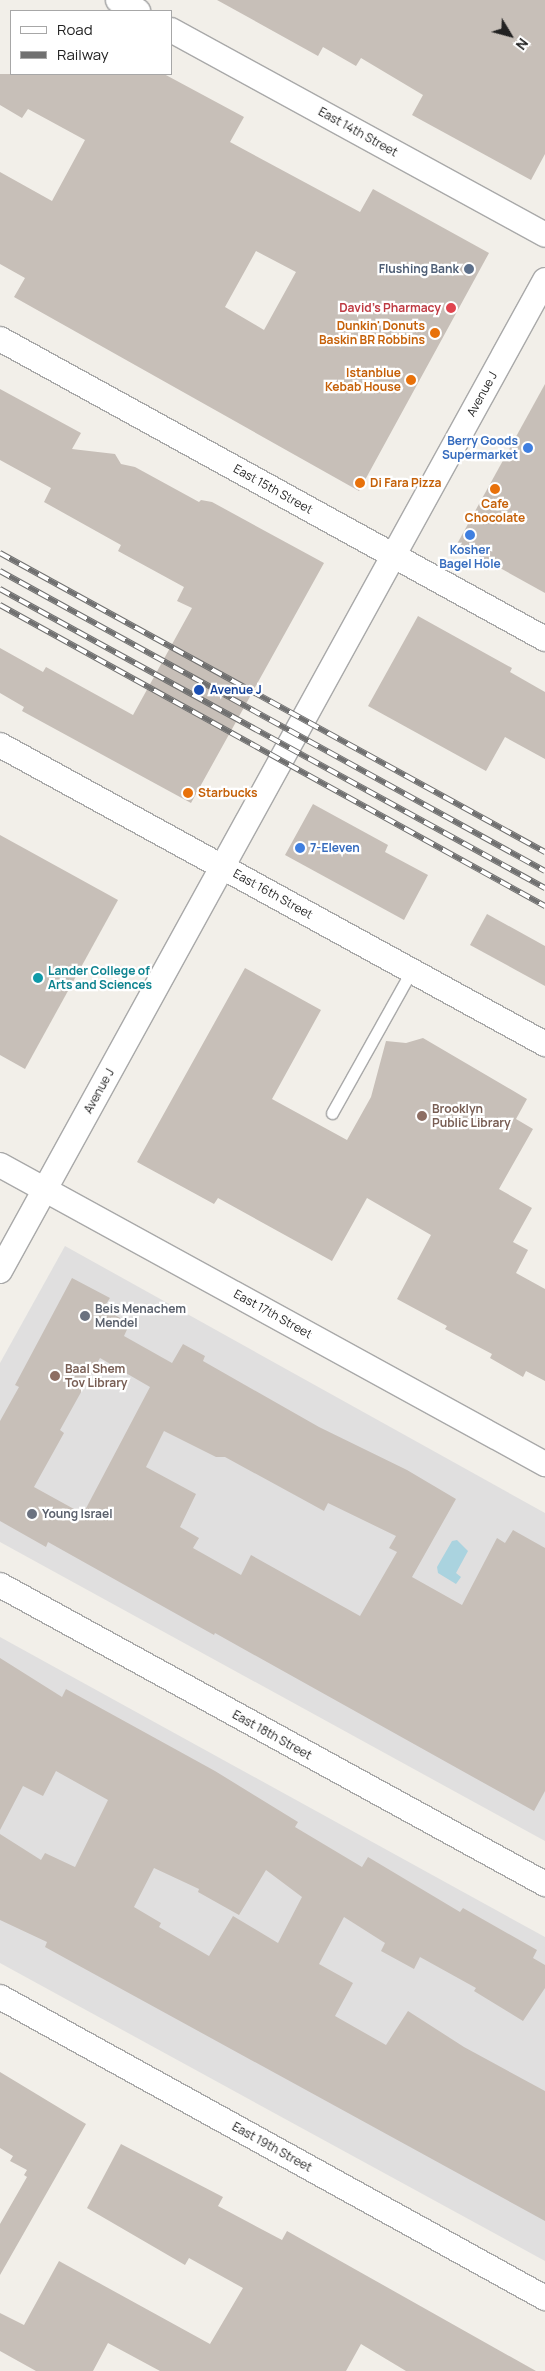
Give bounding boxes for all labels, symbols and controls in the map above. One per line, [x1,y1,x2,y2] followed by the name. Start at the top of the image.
[10,10,172,75] legend
[485,10,535,60] north arrow
[57,19,93,40] text: Road
[512,35,533,54] text: N
[57,44,109,65] text: Railway
[316,104,400,160] street label: East 14th Street
[379,262,459,276] place label: Flushing Bank
[463,263,475,275] marker: Flushing Bank
[340,301,441,315] place label: David's Pharmacy
[445,302,457,314] marker: David's Pharmacy
[319,319,425,347] place label: Dunkin' Donuts Baskin BR Robbins
[429,327,441,339] marker: Dunkin' Donuts Baskin BR Robbins
[325,366,401,394] place label: Istanblue Kebab House
[464,369,500,419] street label: Avenue J
[405,374,417,386] marker: Istanblue Kebab House
[442,434,518,462] place label: Berry Goods Supermarket
[522,442,534,454] marker: Berry Goods Supermarket
[231,461,315,517] street label: East 15th Street
[370,476,441,490] place label: Di Fara Pizza
[354,477,366,489] marker: Di Fara Pizza
[489,483,501,495] marker: Cafe Chocolate
[465,497,525,525] place label: Cafe Chocolate
[464,529,476,541] marker: Kosher Bagel Hole
[439,543,501,571] place label: Kosher Bagel Hole
[192,683,206,697] marker: Avenue J
[210,683,262,697] place label: Avenue J
[198,786,257,800] place label: Starbucks
[182,787,194,799] marker: Starbucks
[310,841,360,855] place label: 7-Eleven
[294,842,306,854] marker: 7-Eleven
[231,866,315,922] street label: East 16th Street
[48,964,152,992] place label: Lander College of Arts and Sciences
[32,972,44,984] marker: Lander College of Arts and Sciences
[81,1066,117,1116] street label: Avenue J
[432,1102,511,1130] place label: Brooklyn Public Library
[416,1110,428,1122] marker: Brooklyn Public Library
[231,1287,315,1341] street label: East 17th Street
[95,1302,186,1330] place label: Beis Menachem Mendel
[79,1310,91,1322] marker: Beis Menachem Mendel
[65,1362,128,1390] place label: Baal Shem Tov Library
[49,1370,61,1382] marker: Baal Shem Tov Library
[42,1507,113,1521] place label: Young Israel
[26,1508,38,1520] marker: Young Israel
[230,1707,314,1763] street label: East 18th Street
[230,2119,314,2175] street label: East 19th Street

